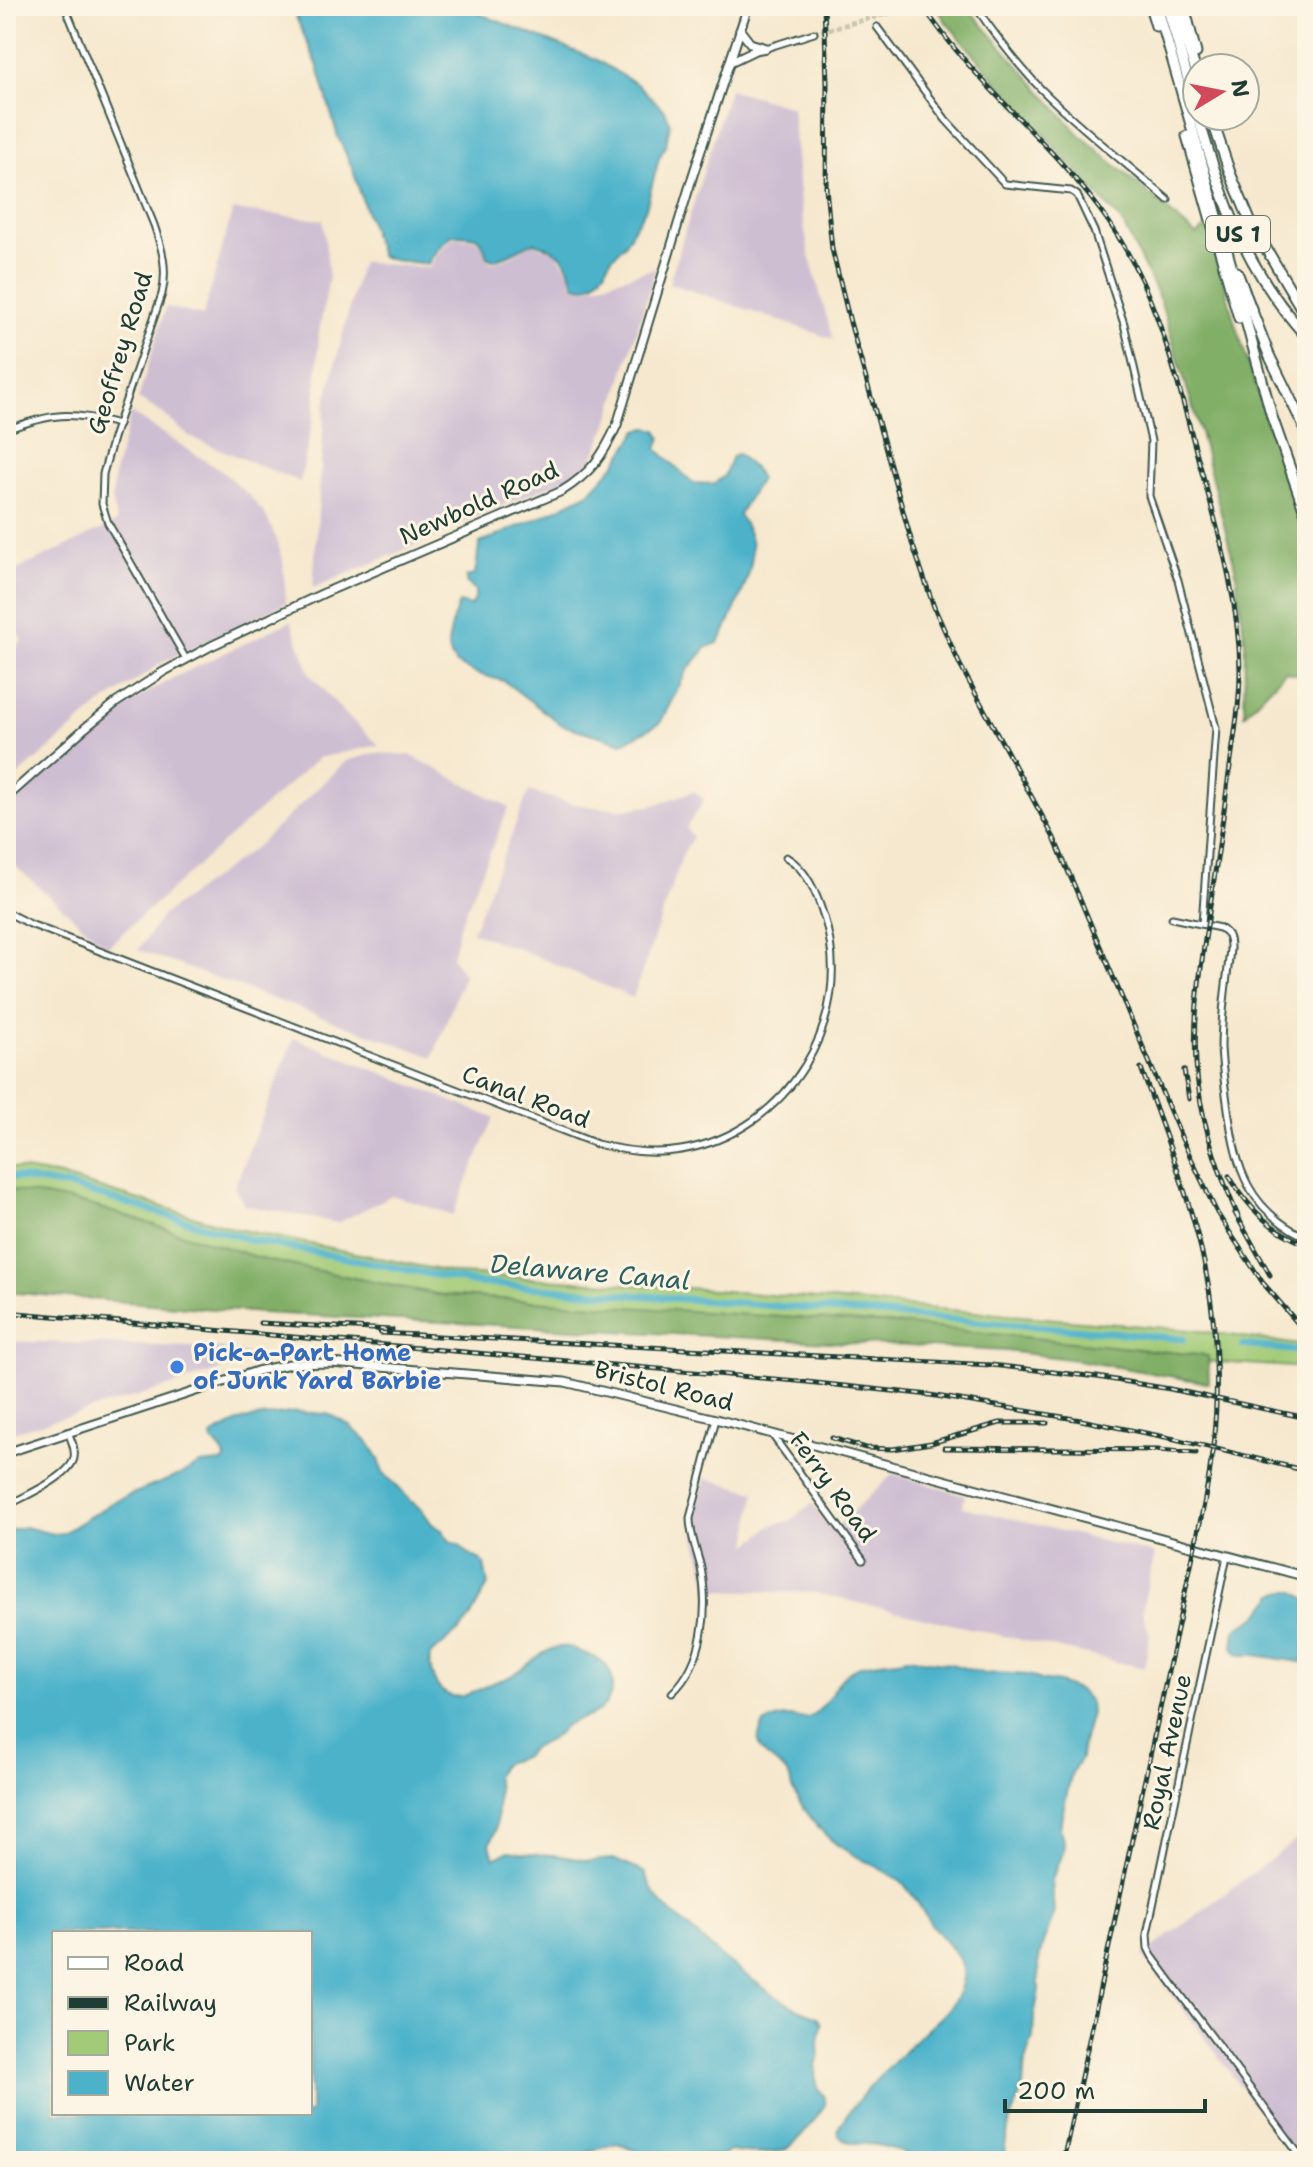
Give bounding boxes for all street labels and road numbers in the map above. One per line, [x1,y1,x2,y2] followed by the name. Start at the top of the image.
[1206,216,1270,252] road number: US 1
[80,268,160,438] street label: Geoffrey Road
[394,454,564,552] street label: Newbold Road
[457,1058,595,1136] street label: Canal Road
[591,1353,737,1419] street label: Bristol Road
[782,1425,884,1549] street label: Ferry Road
[1135,1671,1199,1833] street label: Royal Avenue

